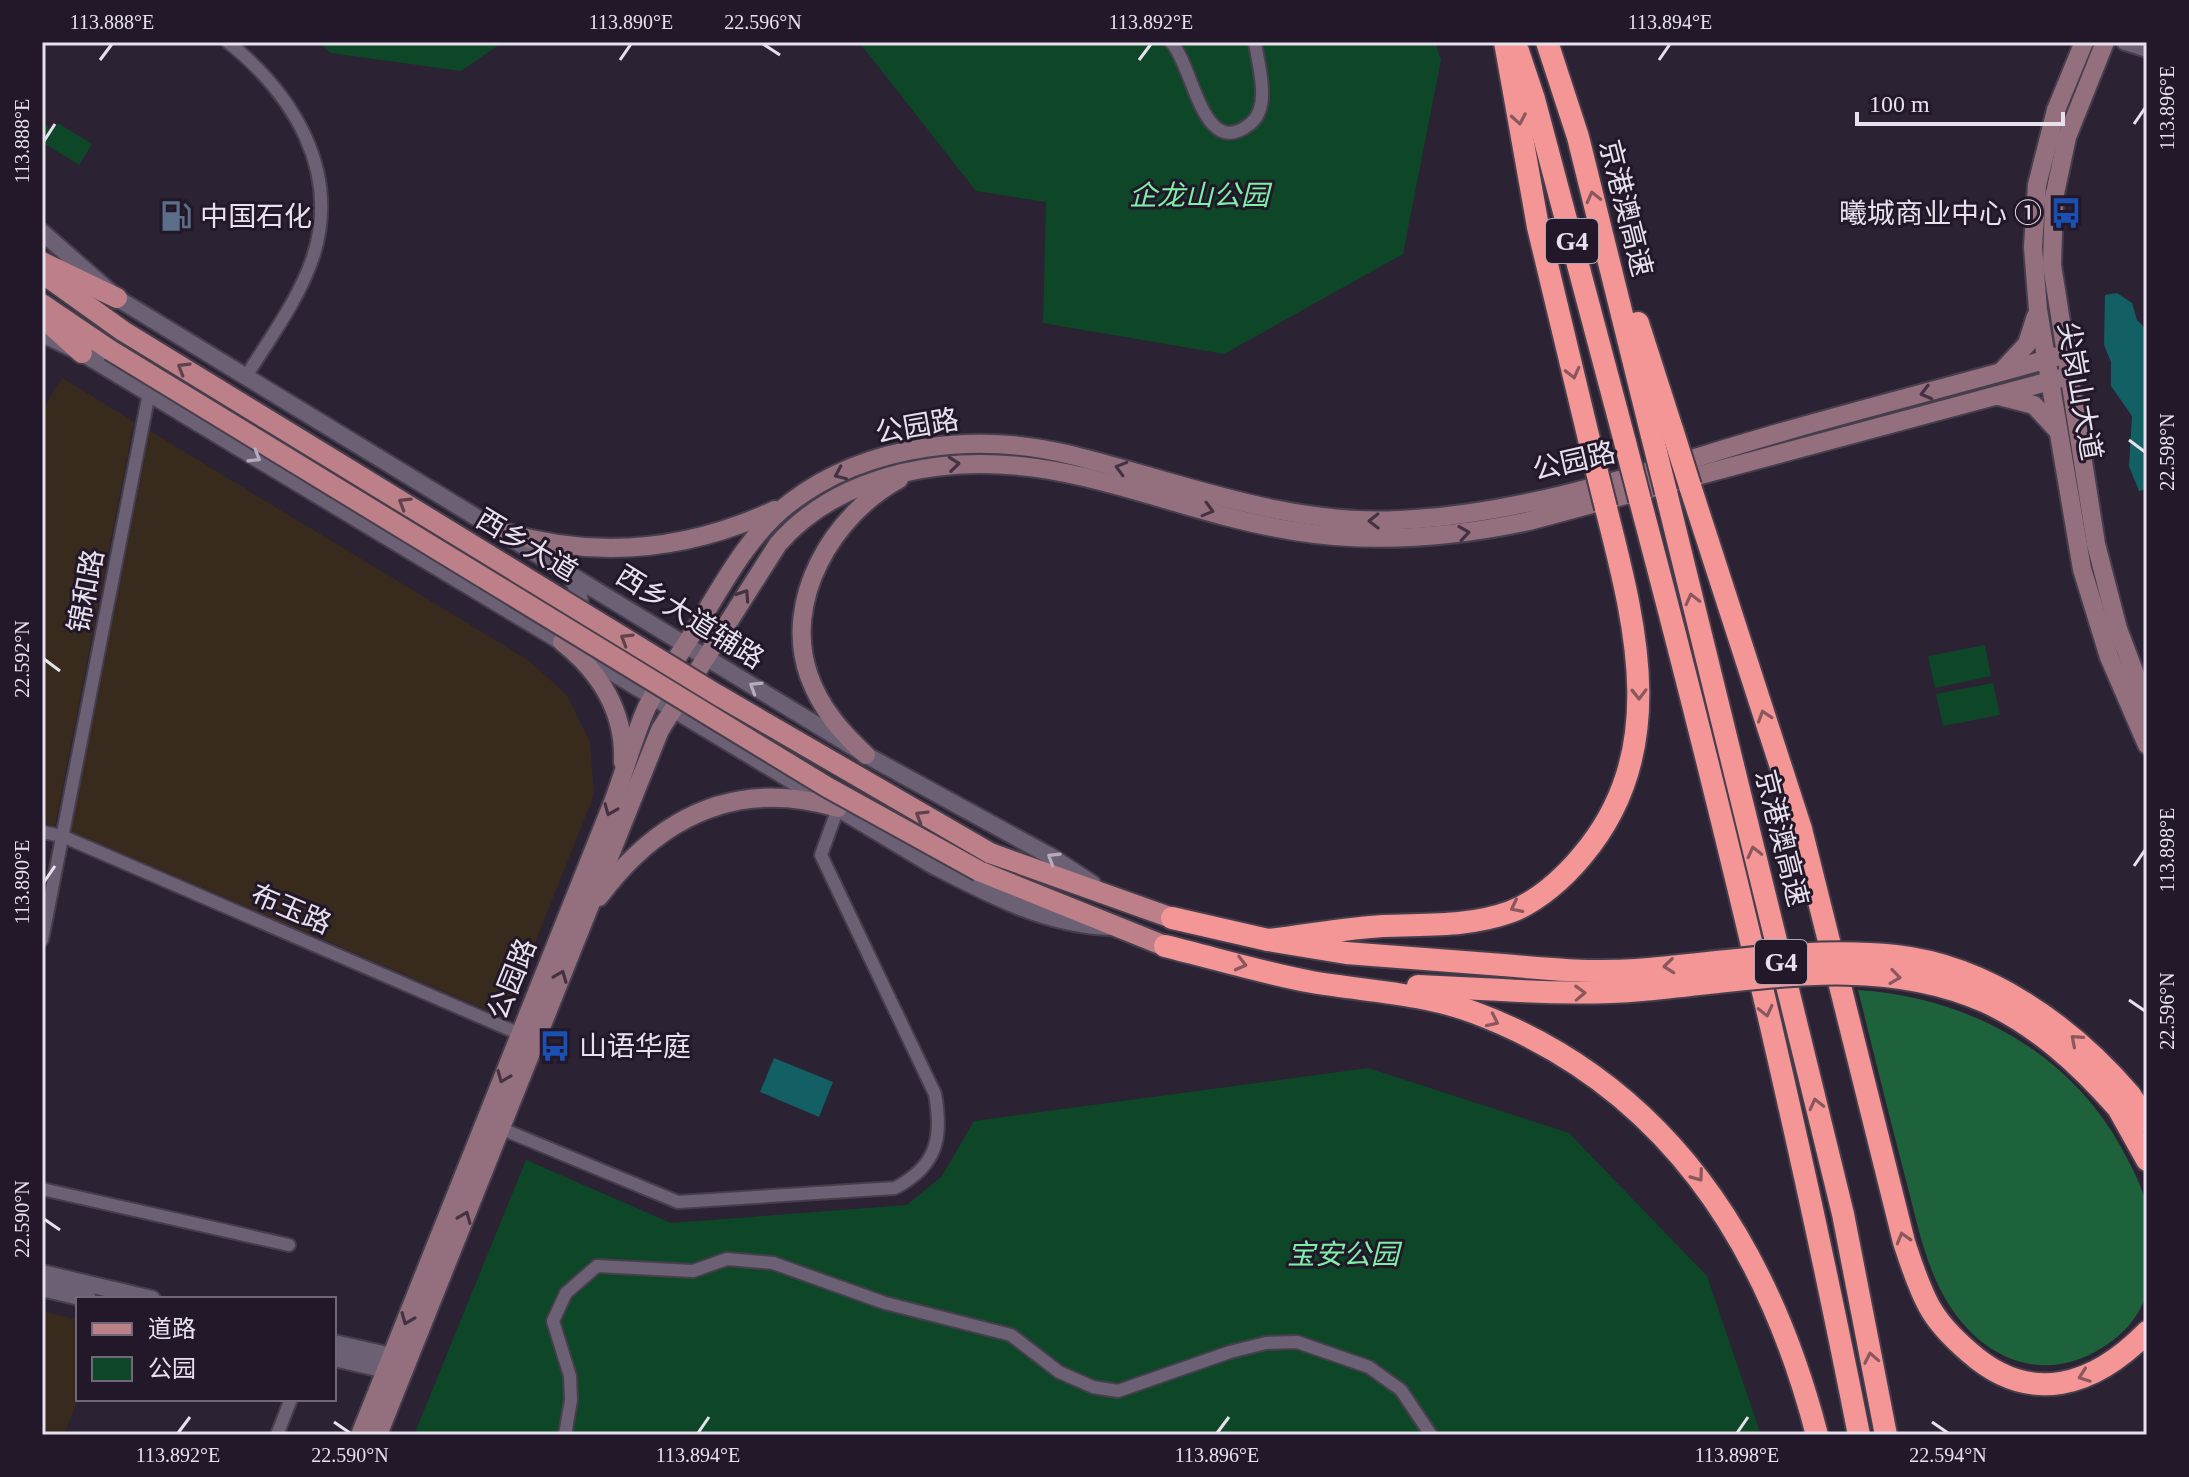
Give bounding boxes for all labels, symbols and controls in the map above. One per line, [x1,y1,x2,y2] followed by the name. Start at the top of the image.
[70,11,154,33] text: 113.888°E
[589,11,673,33] text: 113.890°E
[724,11,802,33] text: 22.596°N
[1109,11,1193,33] text: 113.892°E
[1628,11,1712,33] text: 113.894°E
[2156,66,2178,150] text: 113.896°E
[1857,76,2063,126] scale bar
[1869,91,1930,117] text: 100 m
[11,99,33,183] text: 113.888°E
[1509,112,1526,126] one-way arrow
[1594,136,1658,280] street label: 京港澳高速
[1129,180,1273,211] park label: 企龙山公园
[1585,191,1602,205] one-way arrow
[2049,196,2083,230] bus stop icon: 曦城商业中心 ①
[1839,198,2042,229] place label: 曦城商业中心 ①
[159,199,193,233] fuel station icon: 中国石化
[200,201,312,232] place label: 中国石化
[1546,219,1598,263] road number: G4
[2053,319,2107,463] street label: 尖岗山大道
[177,362,192,377] one-way arrow
[1564,366,1581,379] one-way arrow
[1920,383,1934,400] one-way arrow
[873,403,961,449] street label: 公园路
[2156,413,2178,491] text: 22.598°N
[1530,436,1618,486] street label: 公园路
[246,447,261,463] one-way arrow
[948,455,961,472] one-way arrow
[1115,461,1128,477] one-way arrow
[834,464,848,480] one-way arrow
[399,498,413,513] one-way arrow
[1200,501,1214,517] one-way arrow
[471,503,583,587] street label: 西乡大道
[1367,512,1380,529] one-way arrow
[1458,525,1471,542] one-way arrow
[63,547,109,635] street label: 锦和路
[611,559,769,675] street label: 西乡大道辅路
[734,589,749,604] one-way arrow
[1684,593,1701,607] one-way arrow
[11,620,33,698] text: 22.592°N
[620,633,635,649] one-way arrow
[749,681,764,697] one-way arrow
[1630,688,1647,701] one-way arrow
[1758,710,1774,724] one-way arrow
[1750,766,1814,910] street label: 京港澳高速
[603,802,620,816] one-way arrow
[2156,808,2178,892] text: 113.898°E
[915,810,930,826] one-way arrow
[11,840,33,924] text: 113.890°E
[1747,846,1764,859] one-way arrow
[1047,853,1062,868] one-way arrow
[246,878,336,940] street label: 布玉路
[1510,898,1524,913] one-way arrow
[482,934,542,1024] street label: 公园路
[1755,940,1807,984] road number: G4
[1233,955,1247,972] one-way arrow
[1662,957,1675,974] one-way arrow
[1888,968,1902,985] one-way arrow
[552,970,568,984] one-way arrow
[2156,972,2178,1050] text: 22.596°N
[1574,984,1587,1002] one-way arrow
[1757,1003,1774,1017] one-way arrow
[1485,1011,1500,1027] one-way arrow
[538,1029,572,1063] bus stop icon: 山语华庭
[579,1031,691,1062] place label: 山语华庭
[2070,1035,2085,1050] one-way arrow
[496,1069,513,1083] one-way arrow
[1809,1098,1826,1112] one-way arrow
[1688,1167,1703,1182] one-way arrow
[11,1180,33,1258] text: 22.590°N
[455,1211,472,1225] one-way arrow
[1896,1231,1913,1245] one-way arrow
[1287,1239,1403,1270] park label: 宝安公园
[76,1297,336,1401] legend
[400,1311,416,1325] one-way arrow
[148,1316,196,1342] text: 道路
[1864,1352,1881,1365] one-way arrow
[148,1356,196,1382] text: 公园
[2078,1366,2092,1383] one-way arrow
[136,1444,220,1466] text: 113.892°E
[311,1444,389,1466] text: 22.590°N
[656,1444,740,1466] text: 113.894°E
[1175,1444,1259,1466] text: 113.896°E
[1695,1444,1779,1466] text: 113.898°E
[1909,1444,1987,1466] text: 22.594°N

